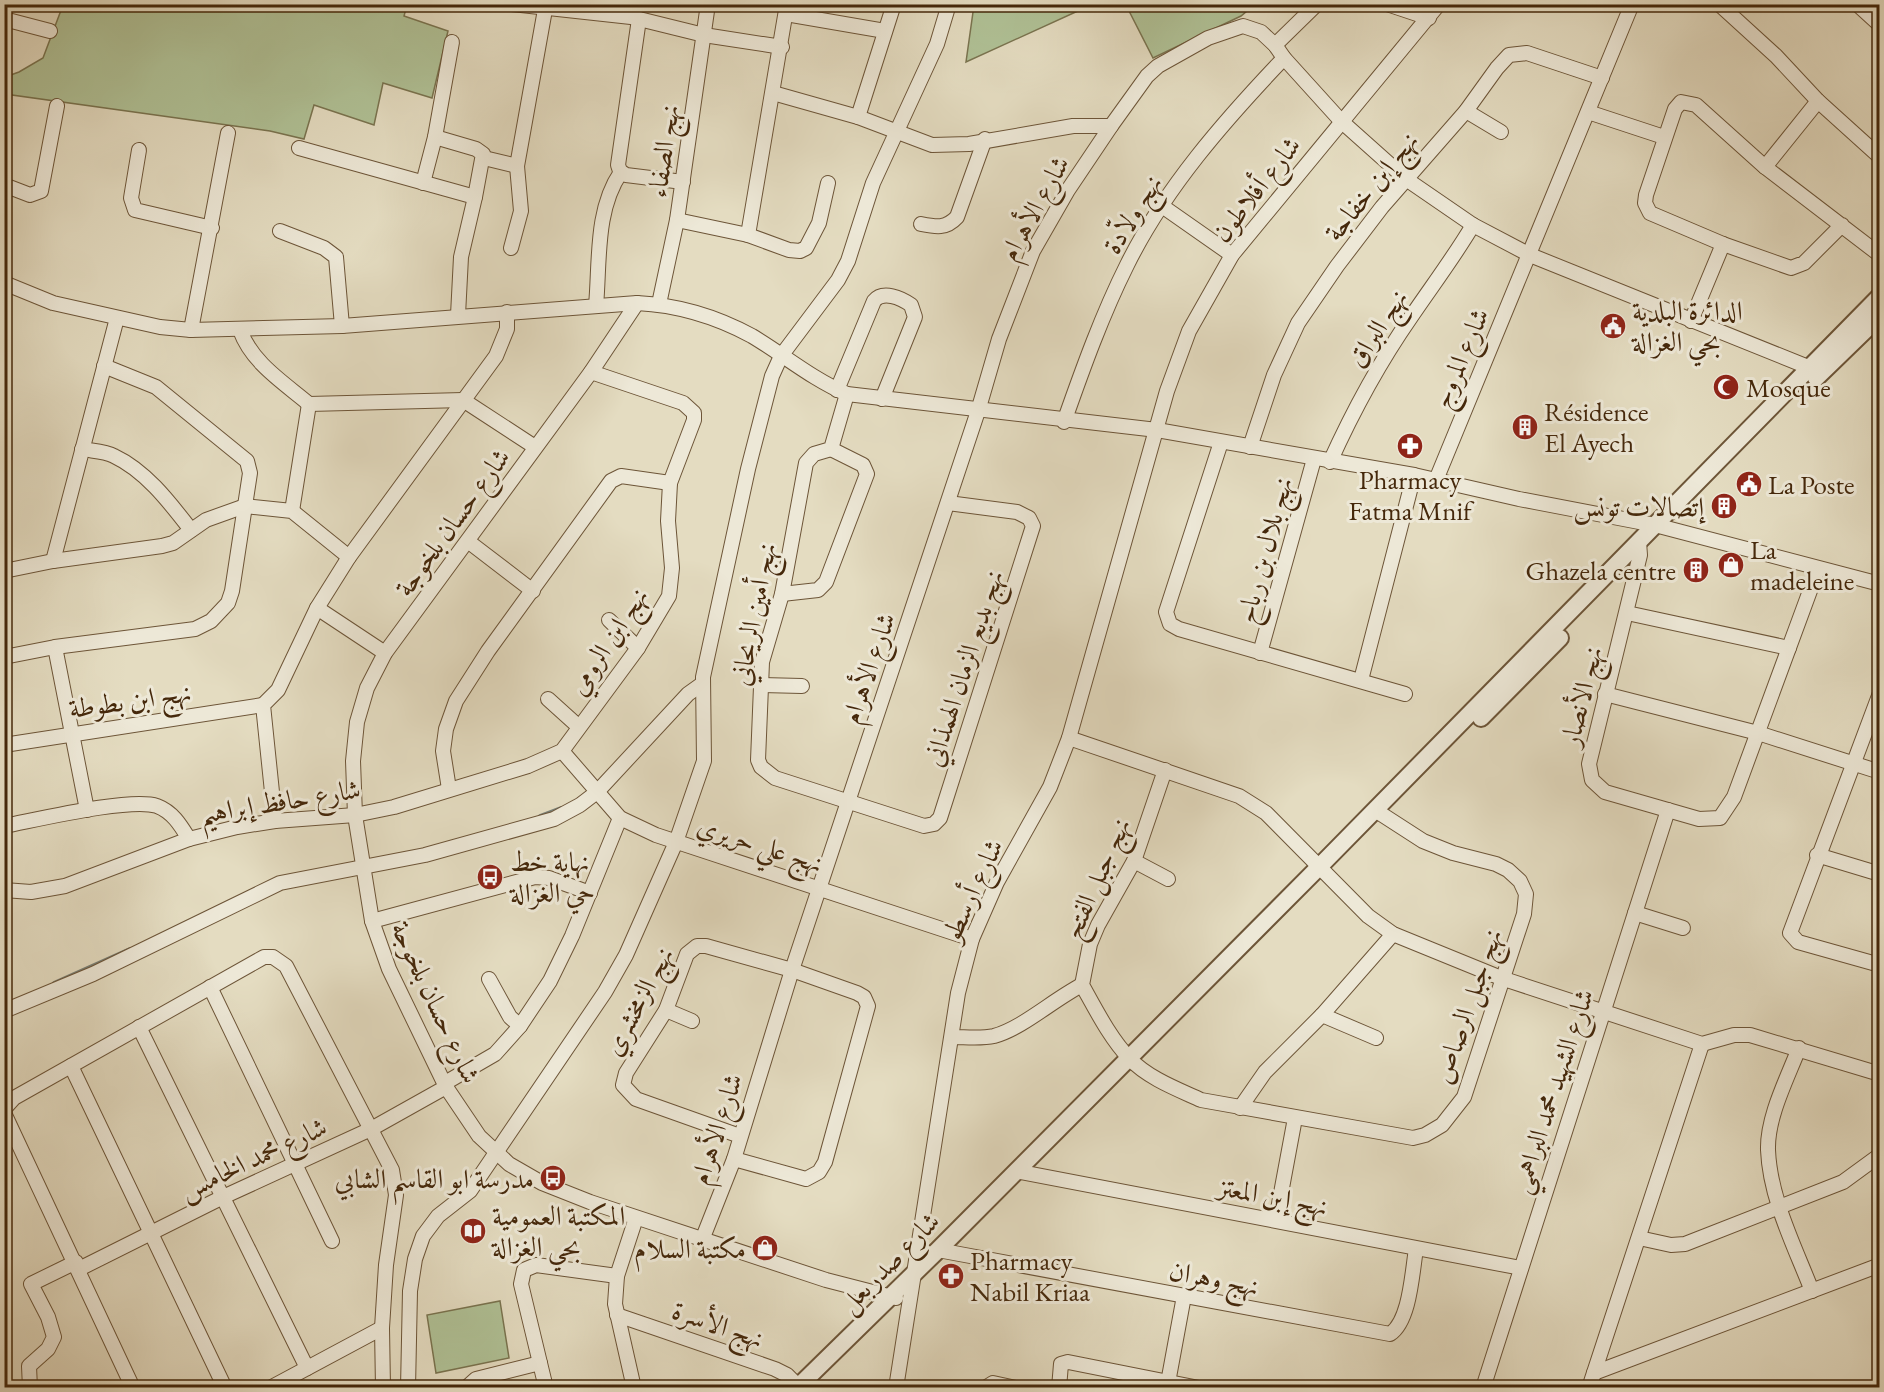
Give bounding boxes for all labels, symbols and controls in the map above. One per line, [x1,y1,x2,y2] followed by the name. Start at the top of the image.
[639,102,694,201] street label: نهج الصفاء
[1316,124,1431,252] street label: نهج إبن خفاجة
[1203,128,1312,252] street label: شارع أفلاطون
[989,148,1082,270] street label: شارع الأهرام
[1093,167,1176,264] street label: نهج ولاّدة
[1339,282,1421,378] street label: نهج البراق
[1630,293,1743,367] place label: الدائرة البلدية بحي الغزالة
[1423,303,1503,416] street label: شارع المروج
[1598,311,1628,341] public building icon: الدائرة البلدية بحي الغزالة
[1746,370,1831,405] place label: Mosque
[1711,372,1741,402] mosque icon: Mosque
[1544,394,1649,460] place label: Résidence El Ayech
[1510,412,1540,442] building icon: Résidence El Ayech
[1395,431,1425,461] pharmacy icon: Pharmacy Fatma Mnif
[386,441,522,606] street label: شارع حسان بلخوجة
[1348,462,1475,528] place label: Pharmacy Fatma Mnif
[1768,467,1855,502] place label: La Poste
[1734,469,1764,499] public building icon: La Poste
[1228,473,1307,629] street label: نهج بلال بن رباح
[1573,489,1706,525] place label: إتصالات تونس
[1709,491,1739,521] building icon: إتصالات تونس
[1750,532,1854,598] place label: La madeleine
[721,539,791,690] street label: نهج أمين الريحاني
[1716,550,1746,580] shop icon: La madeleine
[1526,553,1676,588] place label: Ghazela centre
[1681,555,1711,585] building icon: Ghazela centre
[915,565,1018,773] street label: نهج بديع الزمان الهمذاني
[560,580,662,706] street label: نهج ابن الرومي
[831,607,909,730] street label: شارع الأهرام
[1549,642,1617,754] street label: نهج الأنصار
[67,674,194,733] street label: نهج ابن بطوطة
[197,771,365,841] street label: شارع حافظ إبراهيم
[690,807,827,889] street label: نهج علي حريري
[1054,812,1145,947] street label: نهج جبل الفتح
[931,833,1015,952] street label: شارع أرسطو
[508,844,595,915] place label: نهاية خط حي الغزالة
[475,862,505,892] bus stop icon: نهاية خط حي الغزالة
[379,915,489,1091] street label: شارع حسان بلخوجة
[1424,924,1516,1090] street label: نهج جبل الرصاص
[595,940,688,1065] street label: نهج الزمخشري
[1502,984,1609,1200] street label: شارع الشهيد محمد البراهمي
[680,1068,756,1191] street label: شارع الأهرام
[174,1109,334,1212] street label: شارع محمد الخامس
[334,1161,534,1206] place label: مدرسة ابو القاسم الشابي
[538,1163,568,1193] bus stop icon: مدرسة ابو القاسم الشابي
[1211,1168,1331,1231] street label: نهج إبن المعتز
[490,1198,625,1272] place label: المكتبة العمومية بحي الغزالة
[831,1204,951,1324] street label: شارع صدربعل
[458,1216,488,1246] library icon: المكتبة العمومية بحي الغزالة
[634,1231,746,1272] place label: مكتبة السلام
[750,1233,780,1263] shop icon: مكتبة السلام
[970,1243,1090,1309] place label: Pharmacy Nabil Kriaa
[1165,1252,1262,1311] street label: نهج وهران
[936,1261,966,1291] pharmacy icon: Pharmacy Nabil Kriaa
[665,1290,769,1363] street label: نهج الأسرة

